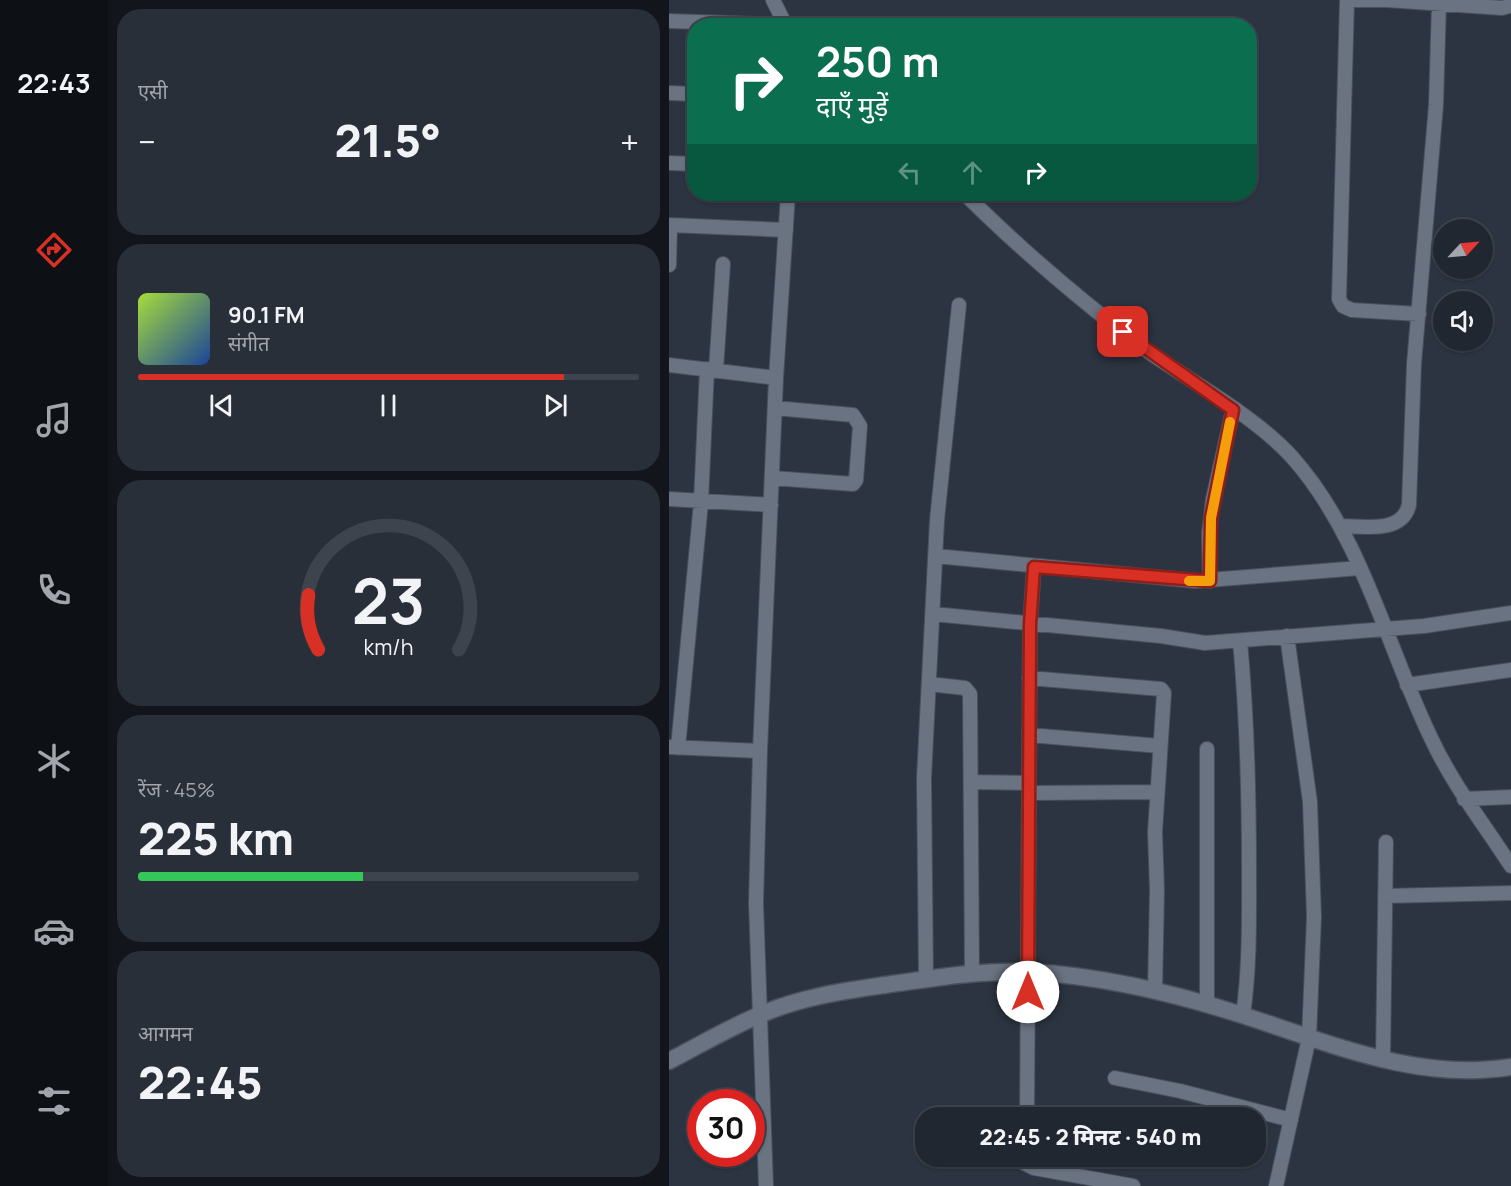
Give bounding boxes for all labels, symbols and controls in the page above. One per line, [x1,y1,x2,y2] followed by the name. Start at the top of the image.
[816,32,939,90] text: 250 m
[717,42,795,120] icon: right
[17,64,91,101] text: 22:43
[138,78,168,105] text: एसी
[816,87,888,124] text: दाएँ मुड़ें
[334,109,441,171] text: 21.5°
[138,119,156,164] text: −
[620,119,639,164] text: +
[893,156,926,189] icon: left
[956,156,989,189] icon: ahead
[1019,156,1052,189] icon: right
[1433,219,1493,279] north arrow
[1433,219,1493,351] map controls
[33,229,75,271] icon: directions
[1433,291,1493,351] button: sound
[228,300,305,330] text: 90.1 FM
[1097,306,1148,357] pin
[1106,315,1139,348] icon: arrive
[228,330,269,357] text: संगीत
[205,389,238,422] icon: previous
[372,389,405,422] icon: pause
[539,389,572,422] icon: next
[33,399,75,441] icon: music
[352,557,425,643] text: 23
[33,569,75,611] icon: phone
[364,632,413,661] text: km/h
[33,740,75,782] icon: climate
[138,776,215,803] text: रेंज · 45%
[138,807,294,869] text: 225 km
[33,910,75,952] icon: car
[996,960,1060,1024] position arrow
[138,1020,193,1047] text: आगमन
[138,1051,263,1113] text: 22:45
[33,1080,75,1122] icon: filters
[687,1089,765,1167] speed limit sign: 30
[980,1122,1201,1152] text: 22:45 · 2 मिनट · 540 m

